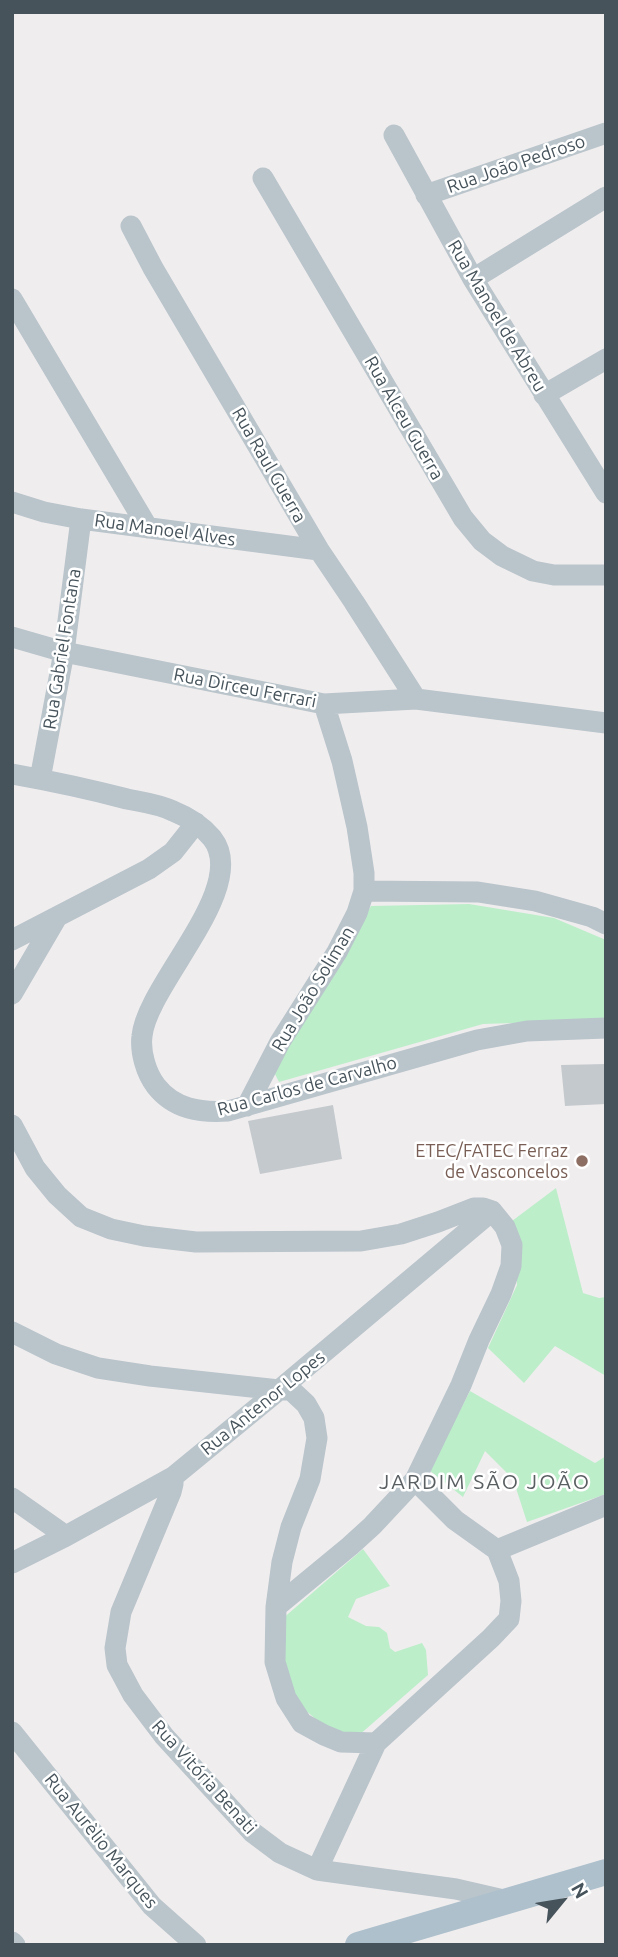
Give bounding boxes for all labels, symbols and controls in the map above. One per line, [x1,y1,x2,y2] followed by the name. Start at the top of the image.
[444,130,588,198] street label: Rua João Pedroso
[443,236,551,396] street label: Rua Manoel de Abreu
[360,352,448,484] street label: Rua Alceu Guerra
[227,404,311,526] street label: Rua Raul Guerra
[93,509,237,551] street label: Rua Manoel Alves
[39,567,85,731] street label: Rua Gabriel Fontana
[172,664,318,712] street label: Rua Dirceu Ferrari
[267,922,359,1056] street label: Rua João Soliman
[215,1052,399,1120] street label: Rua Carlos de Carvalho
[415,1140,568,1182] place label: ETEC/FATEC Ferraz de Vasconcelos
[574,1153,590,1169] marker: ETEC/FATEC Ferraz de Vasconcelos
[197,1346,329,1460] street label: Rua Antenor Lopes
[381,1469,589,1495] district label: JARDIM SÃO JOÃO
[147,1716,261,1838] street label: Rua Vitória Benati
[40,1769,162,1913] street label: Rua Aurèlio Marques
[527,1866,597,1936] north arrow
[567,1879,593,1902] text: N

